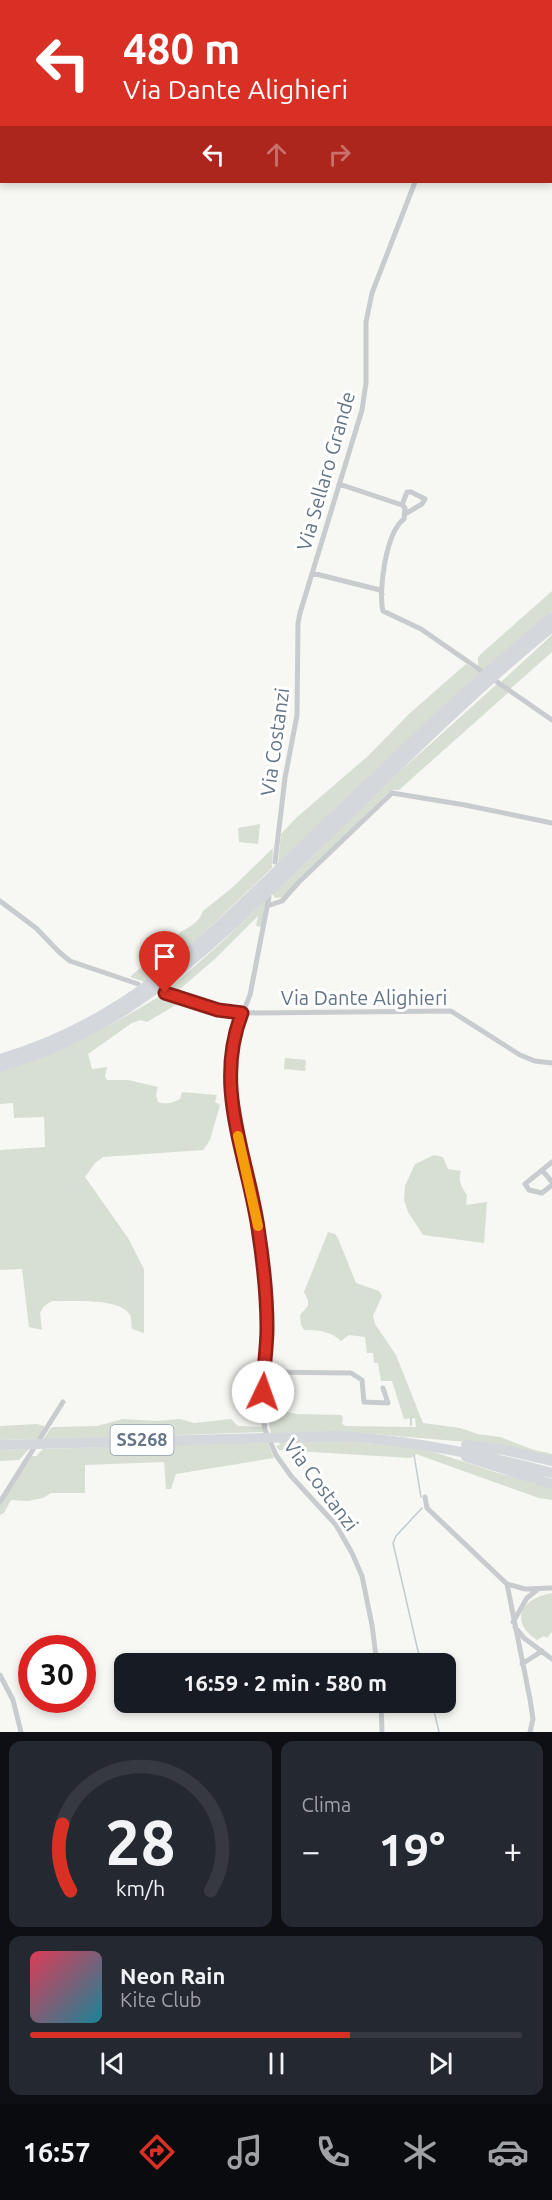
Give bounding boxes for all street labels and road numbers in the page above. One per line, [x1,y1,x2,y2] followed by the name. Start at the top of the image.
[292,389,359,553] street label: Via Sellaro Grande
[256,686,293,798] street label: Via Costanzi
[281,986,447,1009] street label: Via Dante Alighieri
[110,1425,174,1455] road number: SS268
[279,1434,363,1535] street label: Via Costanzi

